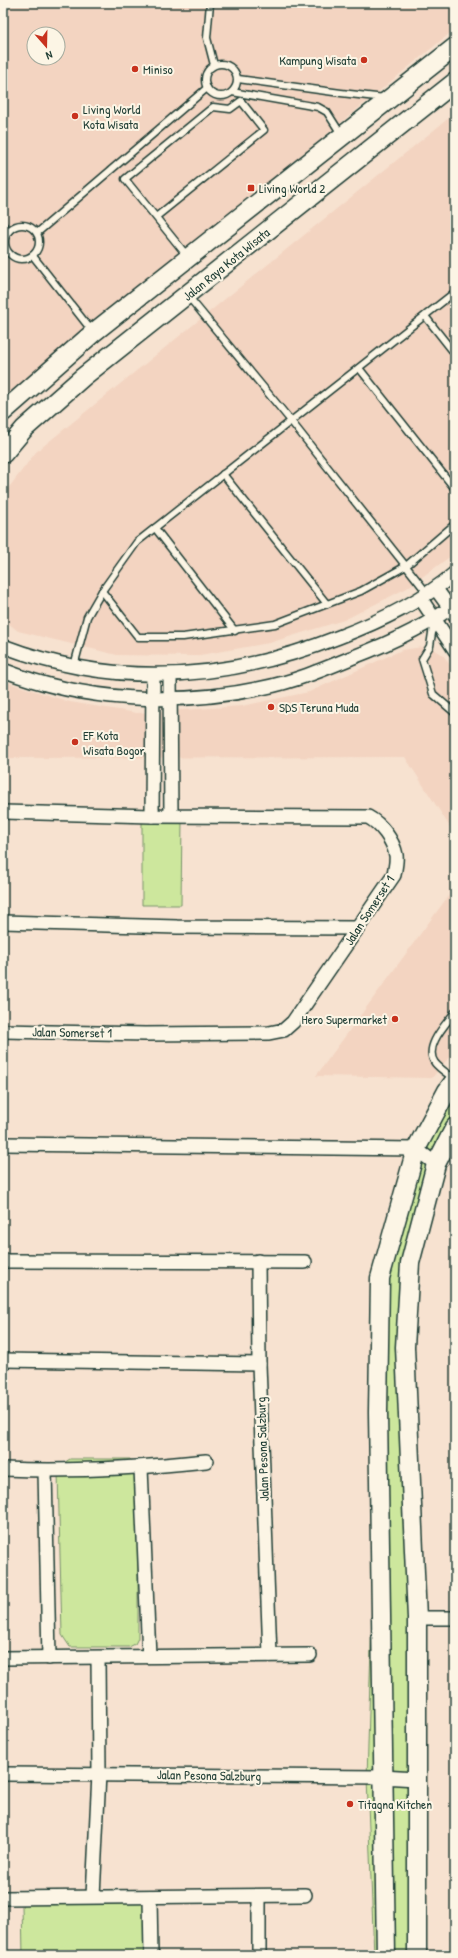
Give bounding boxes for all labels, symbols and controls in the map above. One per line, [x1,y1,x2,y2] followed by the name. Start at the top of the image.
[26,26,66,66] north arrow
[44,48,55,63] text: N
[279,51,356,69] place label: Kampung Wisata
[359,55,369,65] marker: Kampung Wisata
[143,60,173,78] place label: Miniso
[130,64,140,74] marker: Miniso
[83,100,140,133] place label: Living World Kota Wisata
[70,111,80,121] marker: Living World Kota Wisata
[259,179,325,197] place label: Living World 2
[246,183,256,193] marker: Living World 2
[179,223,273,305] street label: Jalan Raya Kota Wisata
[279,698,359,716] place label: SDS Teruna Muda
[266,702,276,712] marker: SDS Teruna Muda
[83,726,144,759] place label: EF Kota Wisata Bogor
[70,737,80,747] marker: EF Kota Wisata Bogor
[340,871,398,948] street label: Jalan Somerset 1
[302,1010,388,1028] place label: Hero Supermarket
[390,1014,400,1024] marker: Hero Supermarket
[32,1022,112,1042] street label: Jalan Somerset 1
[251,1396,273,1501] street label: Jalan Pesona Salzburg
[157,1765,262,1785] street label: Jalan Pesona Salzburg
[358,1795,432,1813] place label: Titagna Kitchen
[345,1799,355,1809] marker: Titagna Kitchen

